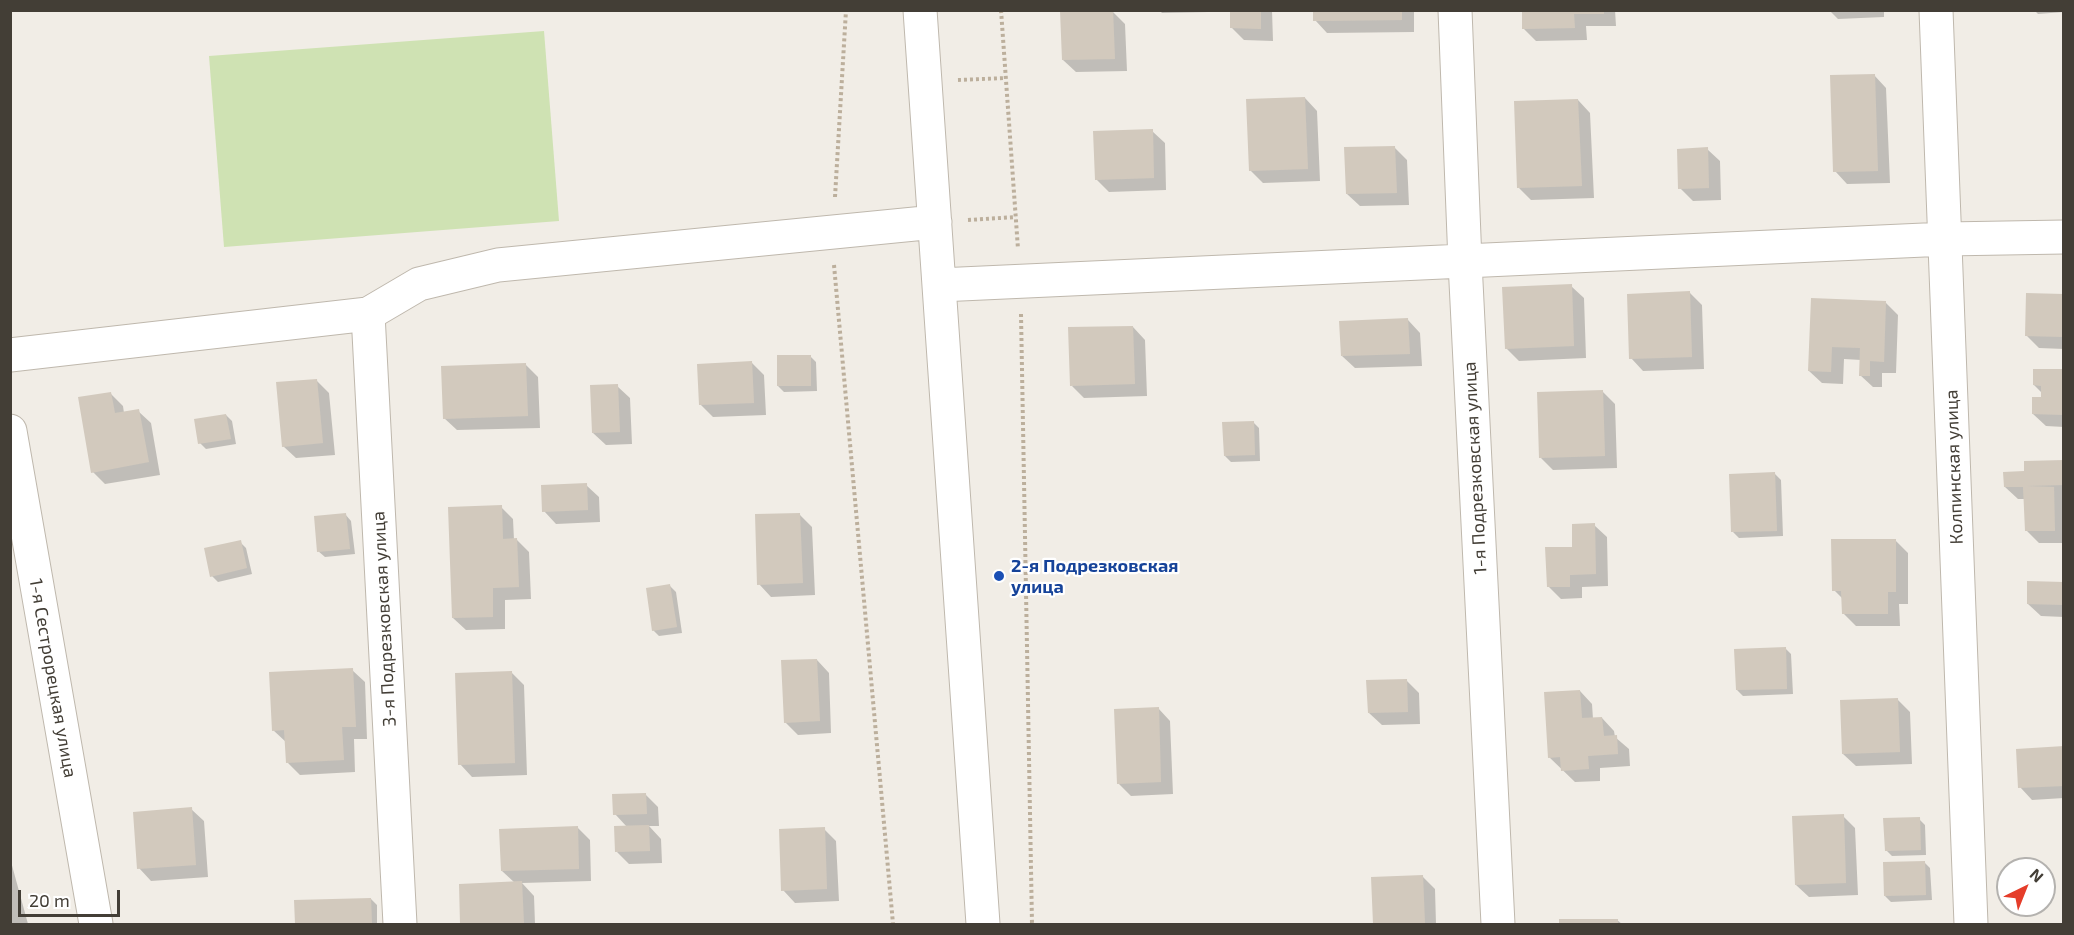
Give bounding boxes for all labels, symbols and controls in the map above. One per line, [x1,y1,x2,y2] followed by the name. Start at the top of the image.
[1459,361,1491,575] street label: 1-я Подрезковская улица
[1941,389,1967,545] street label: Колпинская улица
[368,511,400,727] street label: 3-я Подрезковская улица
[1011,555,1178,598] place label: 2-я Подрезковская улица
[992,569,1006,583] marker: 2-я Подрезковская улица
[25,577,81,779] street label: 1-я Сестрорецкая улица
[1996,857,2056,917] north arrow
[2027,864,2048,886] text: N
[21,878,123,916] scale bar
[29,889,70,911] text: 20 m

